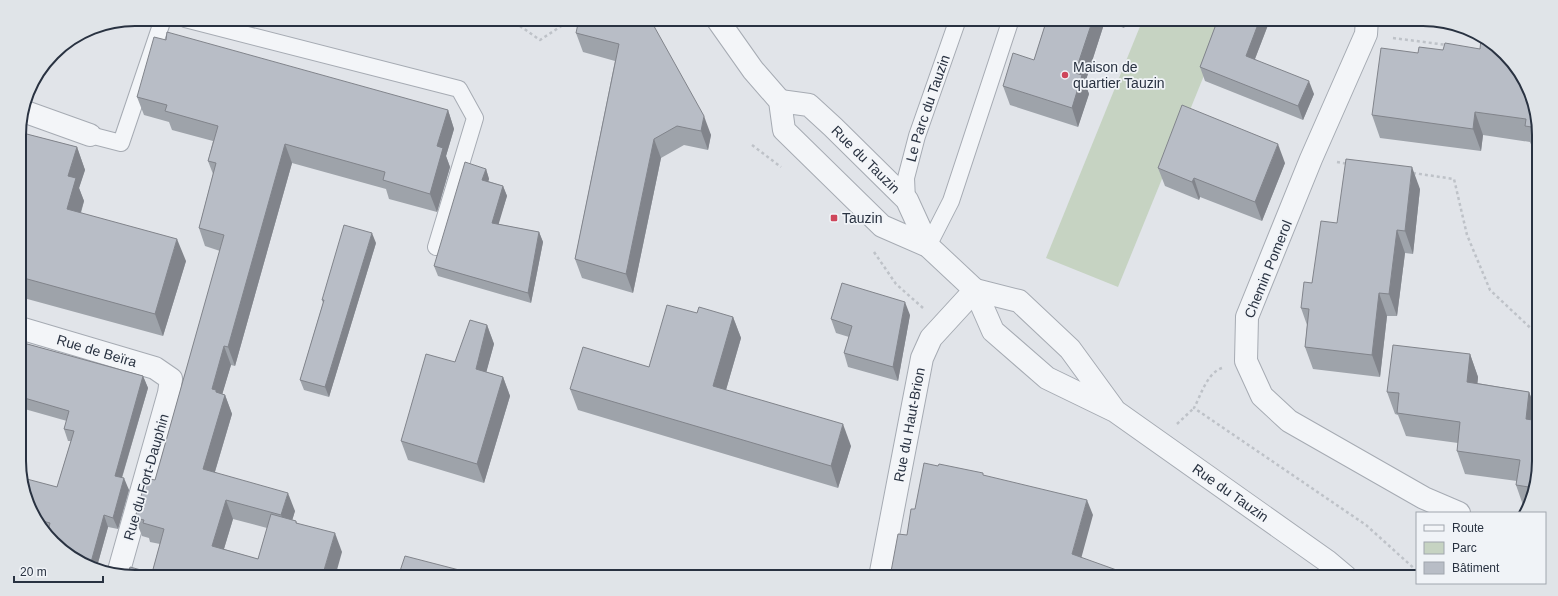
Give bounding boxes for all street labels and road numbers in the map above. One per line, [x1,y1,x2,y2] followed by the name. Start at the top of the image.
[903,53,953,164] street label: Le Parc du Tauzin
[828,122,903,196] street label: Rue du Tauzin
[1241,218,1295,320] street label: Chemin Pomerol
[55,331,139,370] street label: Rue de Beïra
[890,366,928,483] street label: Rue du Haut-Brion
[120,412,172,542] street label: Rue du Fort-Dauphin
[1189,460,1272,525] street label: Rue du Tauzin

